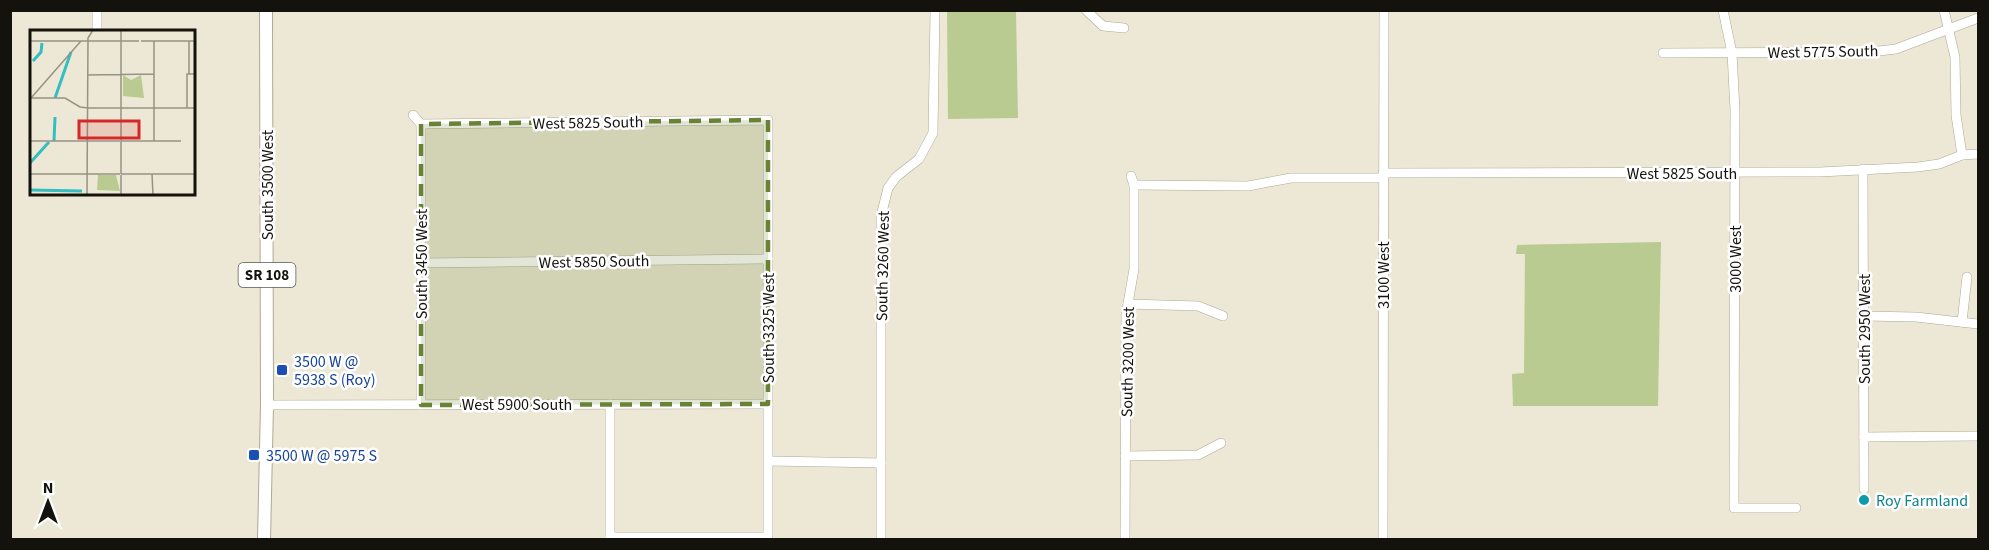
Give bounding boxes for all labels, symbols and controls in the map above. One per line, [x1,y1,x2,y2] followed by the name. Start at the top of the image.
[30,30,195,195] inset map
[1768,40,1878,64] street label: West 5775 South
[533,111,643,135] street label: West 5825 South
[257,129,279,240] street label: South 3500 West
[1627,163,1737,185] street label: West 5825 South
[411,208,433,319] street label: South 3450 West
[871,210,895,321] street label: South 3260 West
[1725,225,1747,293] street label: 3000 West
[1373,241,1395,309] street label: 3100 West
[539,250,649,274] street label: West 5850 South
[238,263,296,287] road number: SR 108
[758,272,780,383] street label: South 3325 West
[1854,273,1876,384] street label: South 2950 West
[1116,306,1140,417] street label: South 3200 West
[294,351,375,391] place label: 3500 W @ 5938 S (Roy)
[275,363,289,377] marker: 3500 W @ 5938 S (Roy)
[462,394,572,416] street label: West 5900 South
[266,445,377,467] place label: 3500 W @ 5975 S
[247,448,261,462] marker: 3500 W @ 5975 S
[18,472,78,532] north arrow
[43,477,53,499] text: N
[1876,490,1968,512] place label: Roy Farmland
[1857,493,1871,507] marker: Roy Farmland

